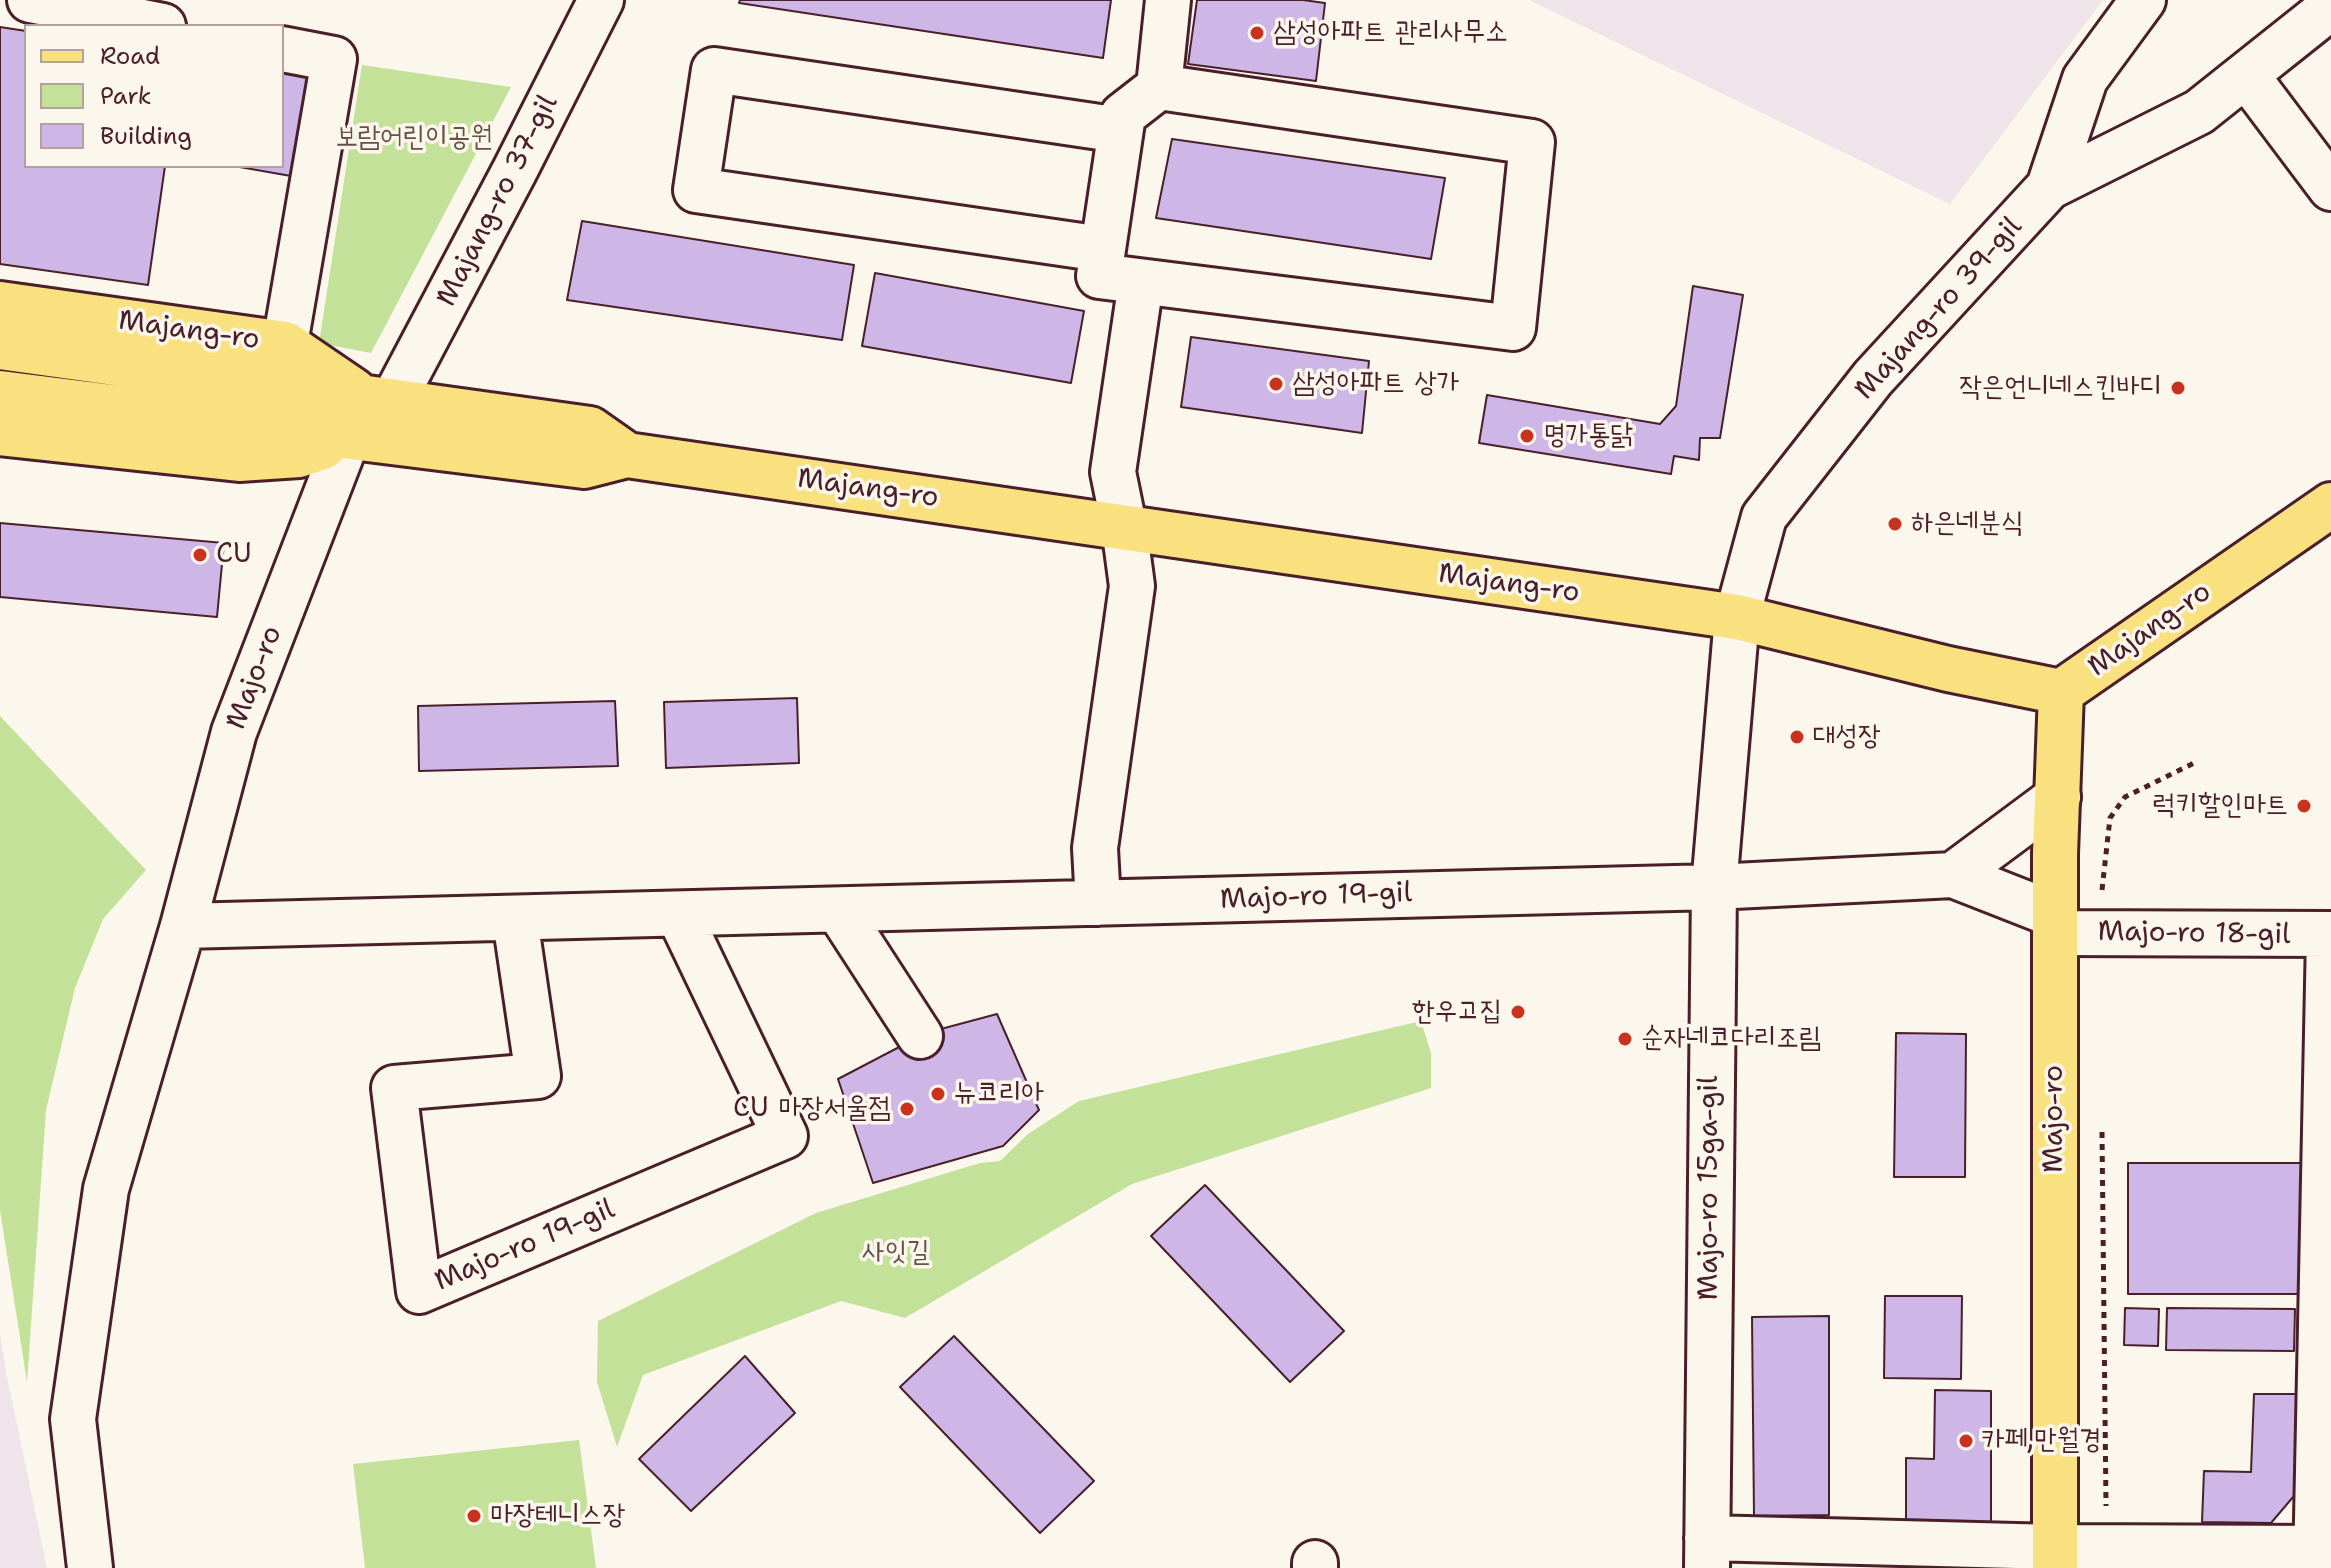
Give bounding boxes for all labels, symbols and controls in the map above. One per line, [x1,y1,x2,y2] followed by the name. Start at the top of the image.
[1273,16,1508,50] place label: 삼성아파트 관리사무소
[24,24,284,168] legend
[1248,24,1266,42] marker: 삼성아파트 관리사무소
[100,40,160,72] text: Road
[100,80,152,112] text: Park
[430,90,566,312] street label: Majang-ro 37-gil
[100,120,192,152] text: Building
[335,121,493,155] park label: 보람어린이공원
[1848,211,2030,407] street label: Majang-ro 39-gil
[116,304,262,358] street label: Majang-ro
[1292,367,1459,401] place label: 삼성아파트 상가
[1959,371,2162,405] place label: 작은언니네스킨바디
[1267,375,1285,393] marker: 삼성아파트 상가
[2169,379,2187,397] marker: 작은언니네스킨바디
[1543,419,1633,453] place label: 명가통닭
[1518,427,1536,445] marker: 명가통닭
[795,462,941,516] street label: Majang-ro
[1911,507,2024,541] place label: 하은네분식
[1886,515,1904,533] marker: 하은네분식
[216,538,252,572] place label: CU
[191,546,209,564] marker: CU
[1436,557,1582,611] street label: Majang-ro
[2082,575,2218,685] street label: Majang-ro
[220,622,290,734] street label: Majo-ro
[1813,720,1881,754] place label: 대성장
[1788,728,1806,746] marker: 대성장
[2153,789,2288,823] place label: 럭키할인마트
[2295,797,2313,815] marker: 럭키할인마트
[1219,877,1413,917] street label: Majo-ro 19-gil
[2097,916,2291,952] street label: Majo-ro 18-gil
[1412,995,1502,1029] place label: 한우고집
[1509,1003,1527,1021] marker: 한우고집
[1641,1022,1821,1056] place label: 순자네코다리조림
[1616,1030,1634,1048] marker: 순자네코다리조림
[2038,1065,2072,1173] street label: Majo-ro
[1693,1075,1727,1301] street label: Majo-ro 15ga-gil
[954,1077,1044,1111] place label: 뉴코리아
[929,1085,947,1103] marker: 뉴코리아
[733,1092,891,1126] place label: CU 마장서울점
[898,1100,916,1118] marker: CU 마장서울점
[430,1193,620,1299] street label: Majo-ro 19-gil
[862,1236,930,1270] park label: 사잇길
[1982,1424,2102,1458] place label: 카페,만월경
[1957,1432,1975,1450] marker: 카페,만월경
[490,1499,625,1533] place label: 마장테니스장
[465,1507,483,1525] marker: 마장테니스장

